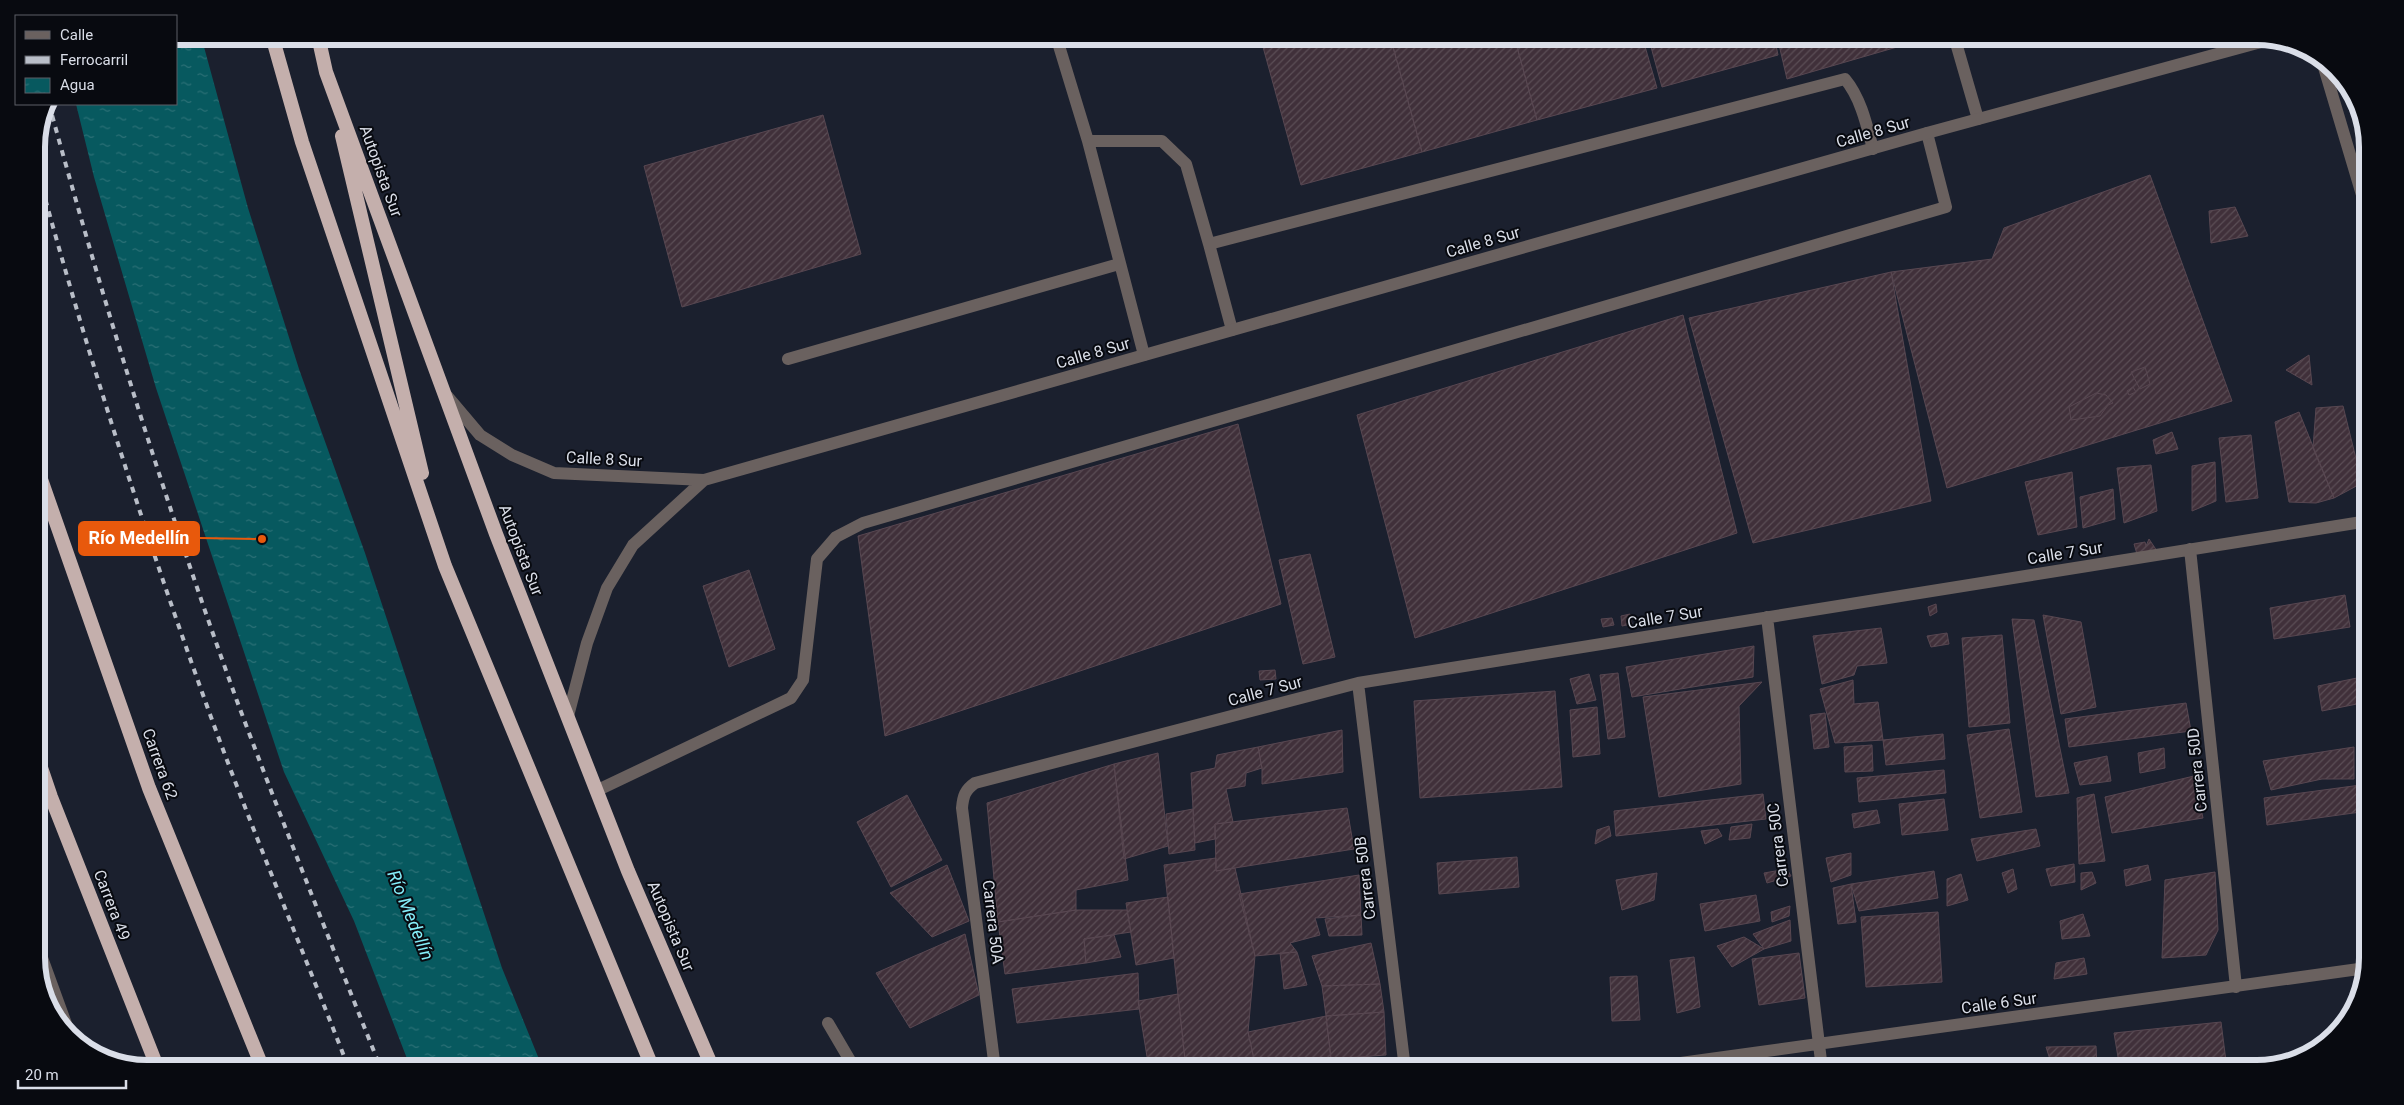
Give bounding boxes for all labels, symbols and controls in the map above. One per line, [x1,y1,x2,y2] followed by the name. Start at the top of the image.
[15,15,178,105] legend
[60,26,93,44] text: Calle
[60,51,128,69] text: Ferrocarril
[60,76,95,94] text: Agua
[1834,112,1913,152] street label: Calle 8 Sur
[356,123,407,220] street label: Autopista Sur
[1444,222,1523,262] street label: Calle 8 Sur
[1054,333,1133,373] street label: Calle 8 Sur
[566,448,643,471] street label: Calle 8 Sur
[495,502,547,599] street label: Autopista Sur
[79,522,199,555] callout: Río Medellín
[89,527,189,548] text: Río Medellín
[2026,538,2105,568] street label: Calle 7 Sur
[1626,602,1705,632] street label: Calle 7 Sur
[1226,672,1305,710] street label: Calle 7 Sur
[138,726,182,802] street label: Carrera 62
[2183,727,2211,813] street label: Carrera 50D
[1763,802,1793,888] street label: Carrera 50C
[1350,835,1380,921] street label: Carrera 50B
[90,867,134,943] street label: Carrera 49
[383,867,439,963] water label: Río Medellín
[643,878,699,975] street label: Autopista Sur
[978,879,1008,966] street label: Carrera 50A
[1960,988,2039,1018] street label: Calle 6 Sur
[18,1058,125,1090] scale bar
[25,1066,59,1084] text: 20 m

